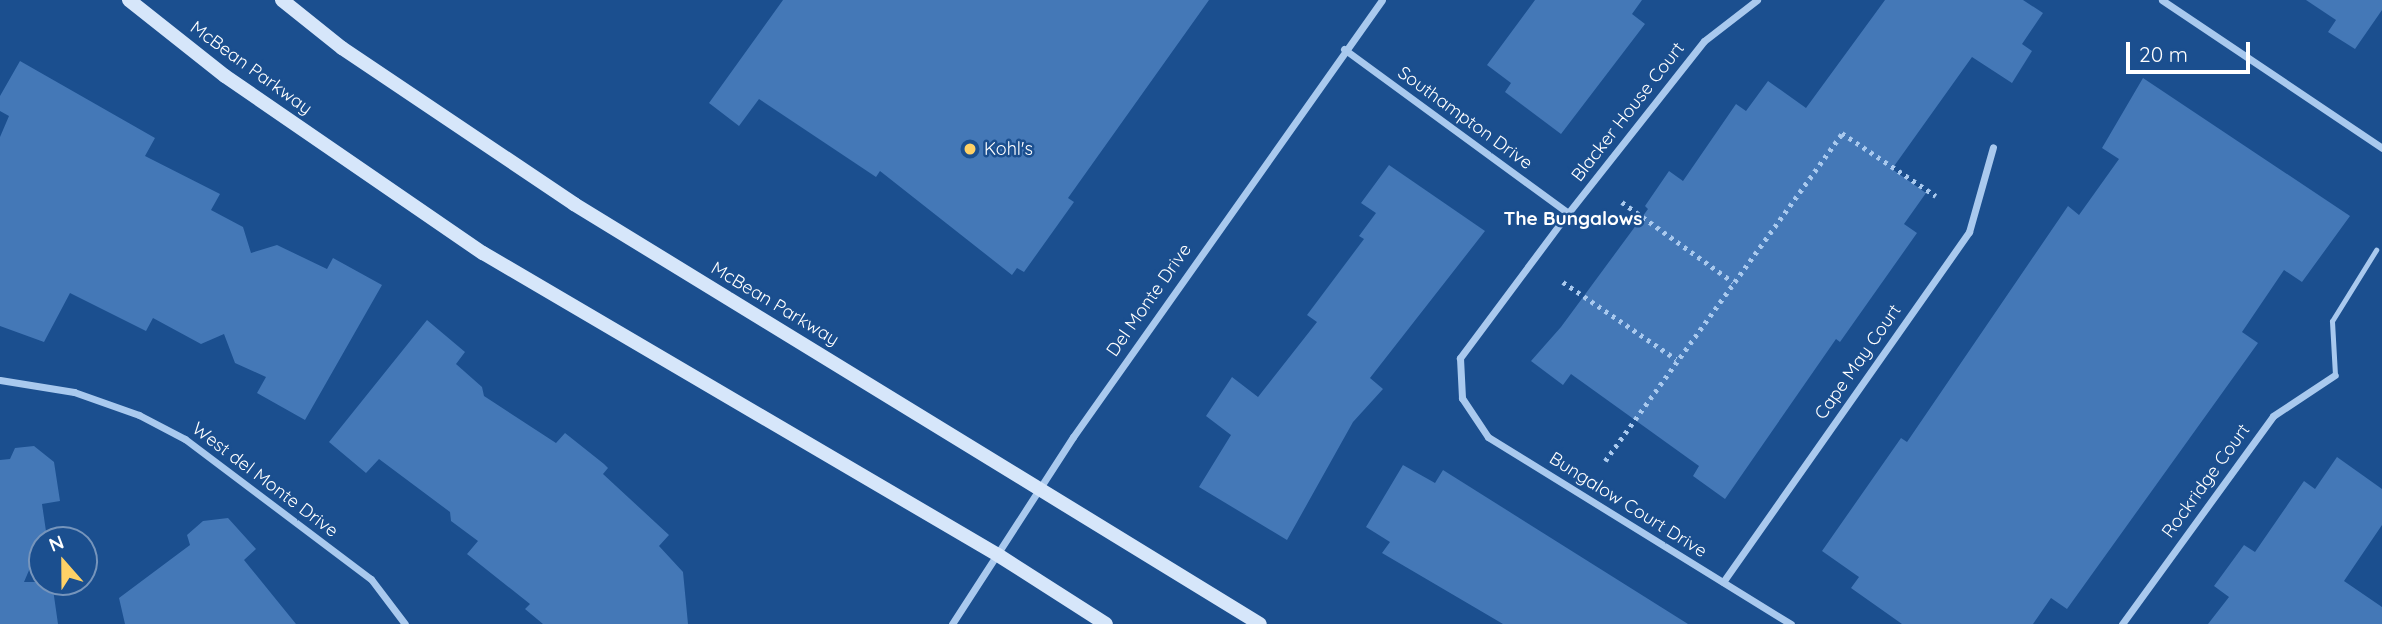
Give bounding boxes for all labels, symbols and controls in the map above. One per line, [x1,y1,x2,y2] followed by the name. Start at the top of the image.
[186,17,316,119] street label: McBean Parkway
[2130,28,2254,72] scale bar
[1567,38,1689,186] street label: Blacker House Court
[2139,41,2188,67] text: 20 m
[1393,62,1537,174] street label: Southampton Drive
[984,138,1033,160] place label: Kohl's
[962,141,978,157] marker: Kohl's
[1504,208,1642,230] district label: The Bungalows
[1102,239,1196,361] street label: Del Monte Drive
[707,257,843,351] street label: McBean Parkway
[1810,300,1906,424] street label: Cape May Court
[188,418,342,542] street label: West del Monte Drive
[2157,420,2255,542] street label: Rockridge Court
[1545,448,1711,562] street label: Bungalow Court Drive
[28,526,98,596] north arrow
[45,530,67,557] text: N

